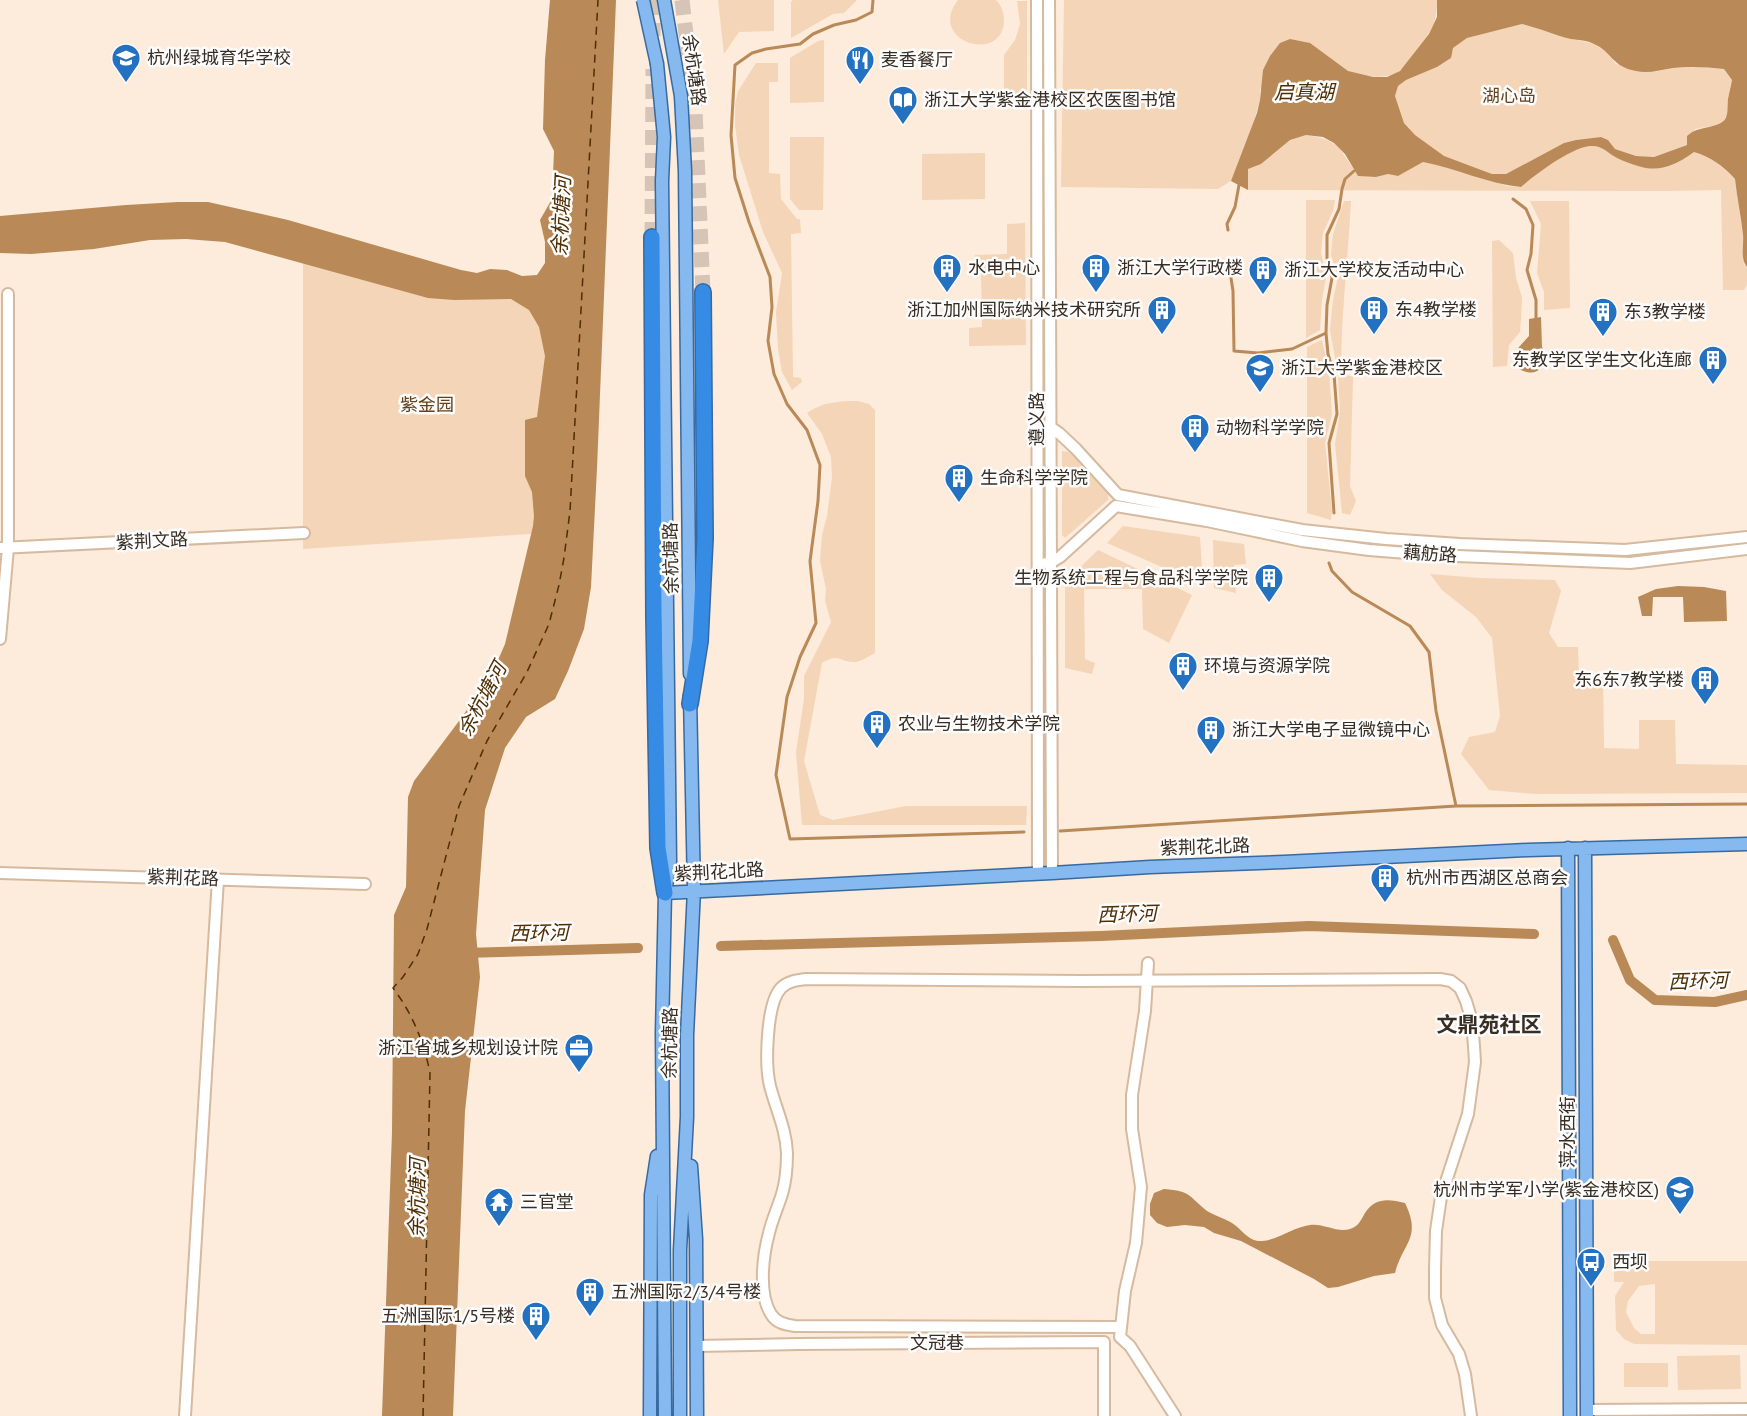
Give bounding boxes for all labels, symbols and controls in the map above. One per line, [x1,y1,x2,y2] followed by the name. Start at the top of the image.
[678,33,711,107] street label: 余杭塘路
[110,42,142,84] school or university icon: 杭州绿城育华学校
[844,44,876,86] restaurant icon: 麦香餐厅
[147,46,291,69] place label: 杭州绿城育华学校
[881,48,953,71] place label: 麦香餐厅
[1274,79,1337,105] water label: 启真湖
[887,84,919,126] library icon: 浙江大学紫金港校区农医图书馆
[1482,84,1536,107] park label: 湖心岛
[924,88,1176,111] place label: 浙江大学紫金港校区农医图书馆
[546,171,576,257] water label: 余杭塘河
[931,252,963,294] building icon: 水电中心
[1080,252,1112,294] building icon: 浙江大学行政楼
[1247,254,1279,296] building icon: 浙江大学校友活动中心
[968,256,1040,279] place label: 水电中心
[1117,256,1243,279] place label: 浙江大学行政楼
[1284,258,1464,281] place label: 浙江大学校友活动中心
[1146,294,1178,336] building icon: 浙江加州国际纳米技术研究所
[1358,294,1390,336] building icon: 东4教学楼
[1587,296,1619,338] building icon: 东3教学楼
[907,298,1141,321] place label: 浙江加州国际纳米技术研究所
[1395,298,1477,321] place label: 东4教学楼
[1624,300,1706,323] place label: 东3教学楼
[1697,344,1729,386] building icon: 东教学区学生文化连廊
[1512,348,1692,371] place label: 东教学区学生文化连廊
[1244,352,1276,394] school or university icon: 浙江大学紫金港校区
[1281,356,1443,379] place label: 浙江大学紫金港校区
[1025,392,1048,446] street label: 遵义路
[400,393,454,416] park label: 紫金园
[1179,412,1211,454] building icon: 动物科学学院
[1216,416,1324,439] place label: 动物科学学院
[943,462,975,504] building icon: 生命科学学院
[980,466,1088,489] place label: 生命科学学院
[658,522,683,594] street label: 余杭塘路
[115,527,189,554] street label: 紫荆文路
[1402,540,1458,567] street label: 藕舫路
[1253,562,1285,604] building icon: 生物系统工程与食品科学学院
[1014,566,1248,589] place label: 生物系统工程与食品科学学院
[1167,650,1199,692] building icon: 环境与资源学院
[452,654,514,740] water label: 余杭塘河
[1204,654,1330,677] place label: 环境与资源学院
[1689,664,1721,706] building icon: 东6东7教学楼
[1574,668,1684,691] place label: 东6东7教学楼
[861,708,893,750] building icon: 农业与生物技术学院
[898,712,1060,735] place label: 农业与生物技术学院
[1195,714,1227,756] building icon: 浙江大学电子显微镜中心
[1232,718,1430,741] place label: 浙江大学电子显微镜中心
[1160,833,1250,860] street label: 紫荆花北路
[673,858,765,885] street label: 紫荆花北路
[1369,862,1401,904] building icon: 杭州市西湖区总商会
[147,865,219,890] street label: 紫荆花路
[1406,866,1568,889] place label: 杭州市西湖区总商会
[1097,900,1161,928] water label: 西环河
[509,919,573,947] water label: 西环河
[1668,967,1732,995] water label: 西环河
[657,1007,682,1079] street label: 余杭塘路
[1437,1011,1542,1038] district label: 文鼎苑社区
[563,1032,595,1074] office icon: 浙江省城乡规划设计院
[378,1036,558,1059] place label: 浙江省城乡规划设计院
[1556,1096,1579,1168] street label: 萍水西街
[403,1154,431,1238] water label: 余杭塘河
[1664,1174,1696,1216] school or university icon: 杭州市学军小学(紫金港校区)
[1433,1178,1659,1201] place label: 杭州市学军小学(紫金港校区)
[483,1186,515,1228] temple icon: 三官堂
[520,1190,574,1213] place label: 三官堂
[1575,1246,1607,1288] bus stop icon: 西坝
[1612,1250,1648,1273] place label: 西坝
[574,1276,606,1318] building icon: 五洲国际2/3/4号楼
[611,1280,761,1303] place label: 五洲国际2/3/4号楼
[520,1300,552,1342] building icon: 五洲国际1/5号楼
[381,1304,515,1327] place label: 五洲国际1/5号楼
[910,1331,964,1354] street label: 文冠巷

